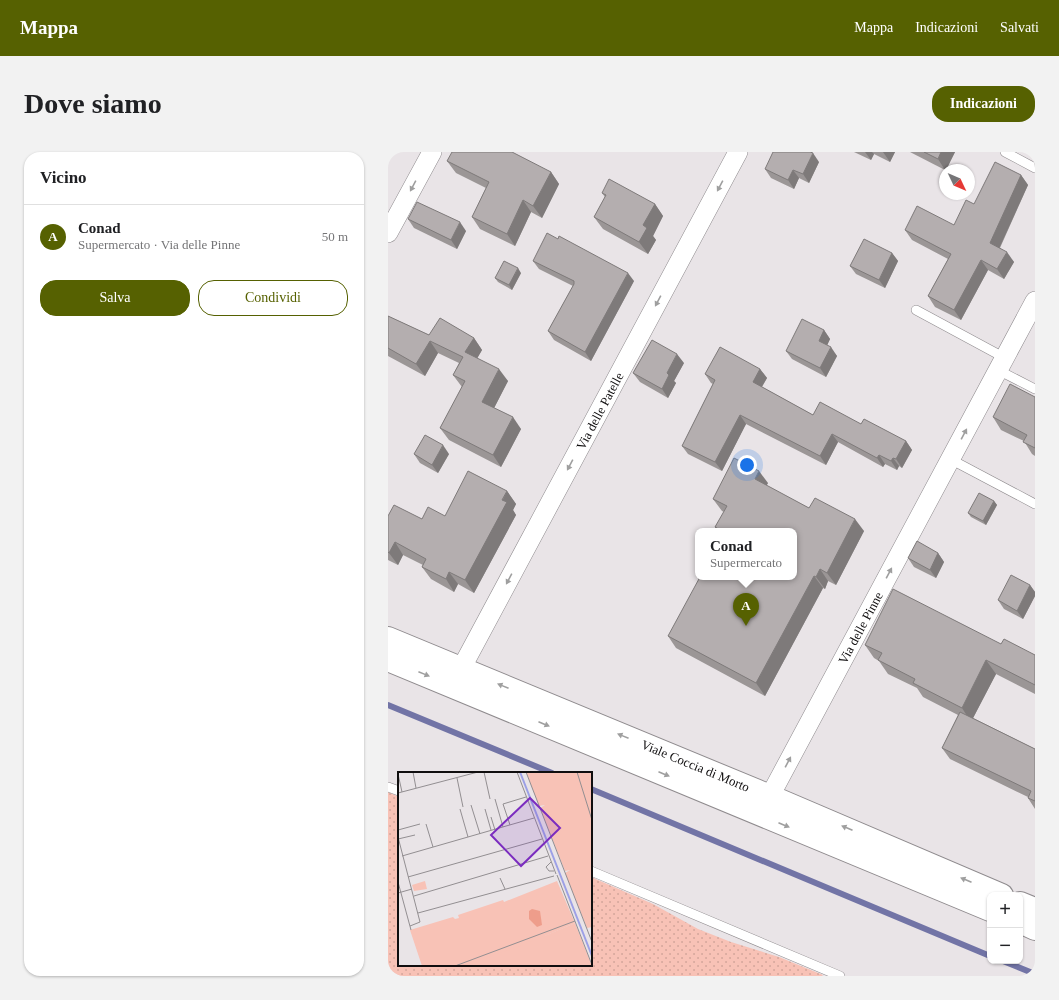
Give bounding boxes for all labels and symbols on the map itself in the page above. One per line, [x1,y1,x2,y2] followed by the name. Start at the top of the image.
[939,164,975,200] north arrow
[410,181,417,192] one-way arrow
[717,181,723,192] one-way arrow
[655,295,662,307] one-way arrow
[573,369,626,452] street label: Via delle Patelle
[961,428,967,440] one-way arrow
[737,455,757,475] your location
[567,459,574,471] one-way arrow
[886,567,893,579] one-way arrow
[506,573,512,585] one-way arrow
[835,589,886,666] street label: Via delle Pinne
[733,593,759,626] pin: A
[419,672,431,678] one-way arrow
[496,683,508,689] one-way arrow
[539,721,550,727] one-way arrow
[616,732,628,738] one-way arrow
[639,736,752,794] street label: Viale Coccia di Morto
[785,756,792,768] one-way arrow
[659,771,670,777] one-way arrow
[398,772,592,966] inset map
[778,822,789,828] one-way arrow
[841,825,852,831] one-way arrow
[960,877,971,883] one-way arrow

